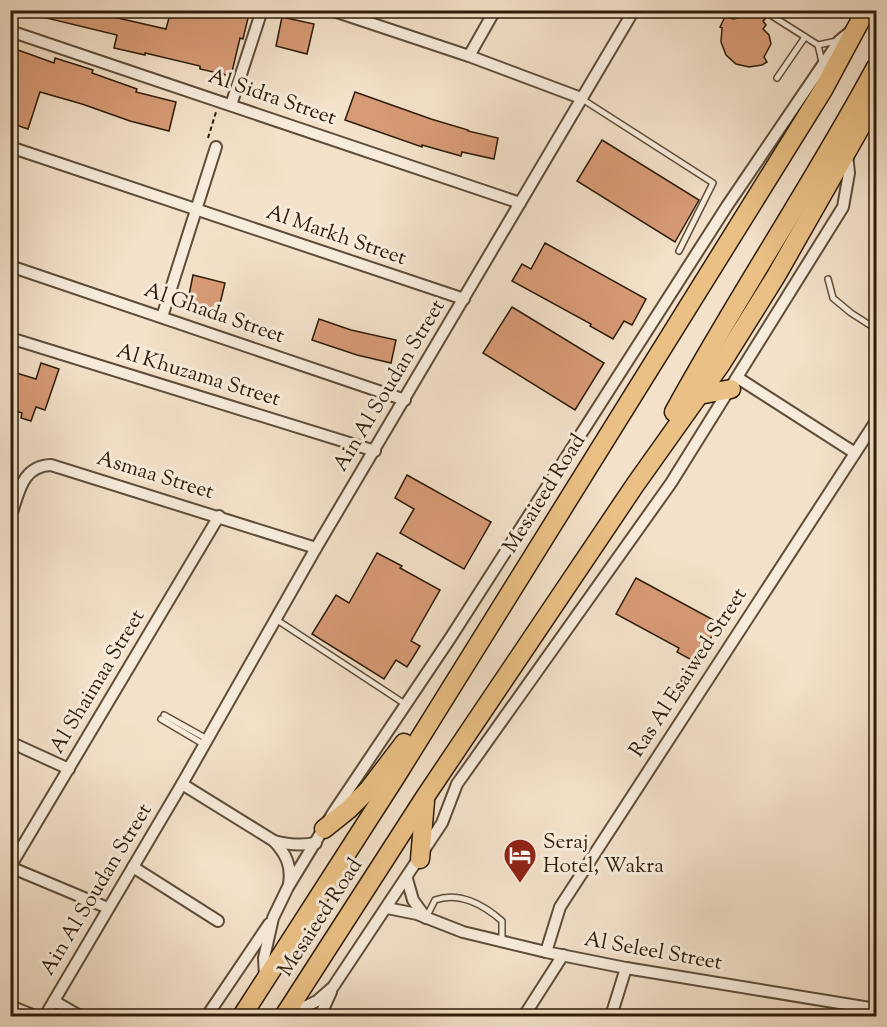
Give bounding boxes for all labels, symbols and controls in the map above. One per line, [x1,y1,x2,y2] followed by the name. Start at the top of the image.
[204,62,340,134] street label: Al Sidra Street
[262,198,410,274] street label: Al Markh Street
[140,276,288,352] street label: Al Ghada Street
[327,294,453,478] street label: Ain Al Soudan Street
[112,337,284,415] street label: Al Khuzama Street
[496,428,594,559] street label: Mesaieed Road
[93,444,217,508] street label: Asmaa Street
[623,582,755,764] street label: Ras Al Esaiwed Street
[43,604,153,760] street label: Al Shaimaa Street
[34,798,160,982] street label: Ain Al Soudan Street
[543,828,664,882] place label: Seraj Hotel, Wakra
[502,837,538,884] hotel icon: Seraj Hotel, Wakra
[271,853,371,983] street label: Mesaieed Road
[582,925,724,979] street label: Al Seleel Street

